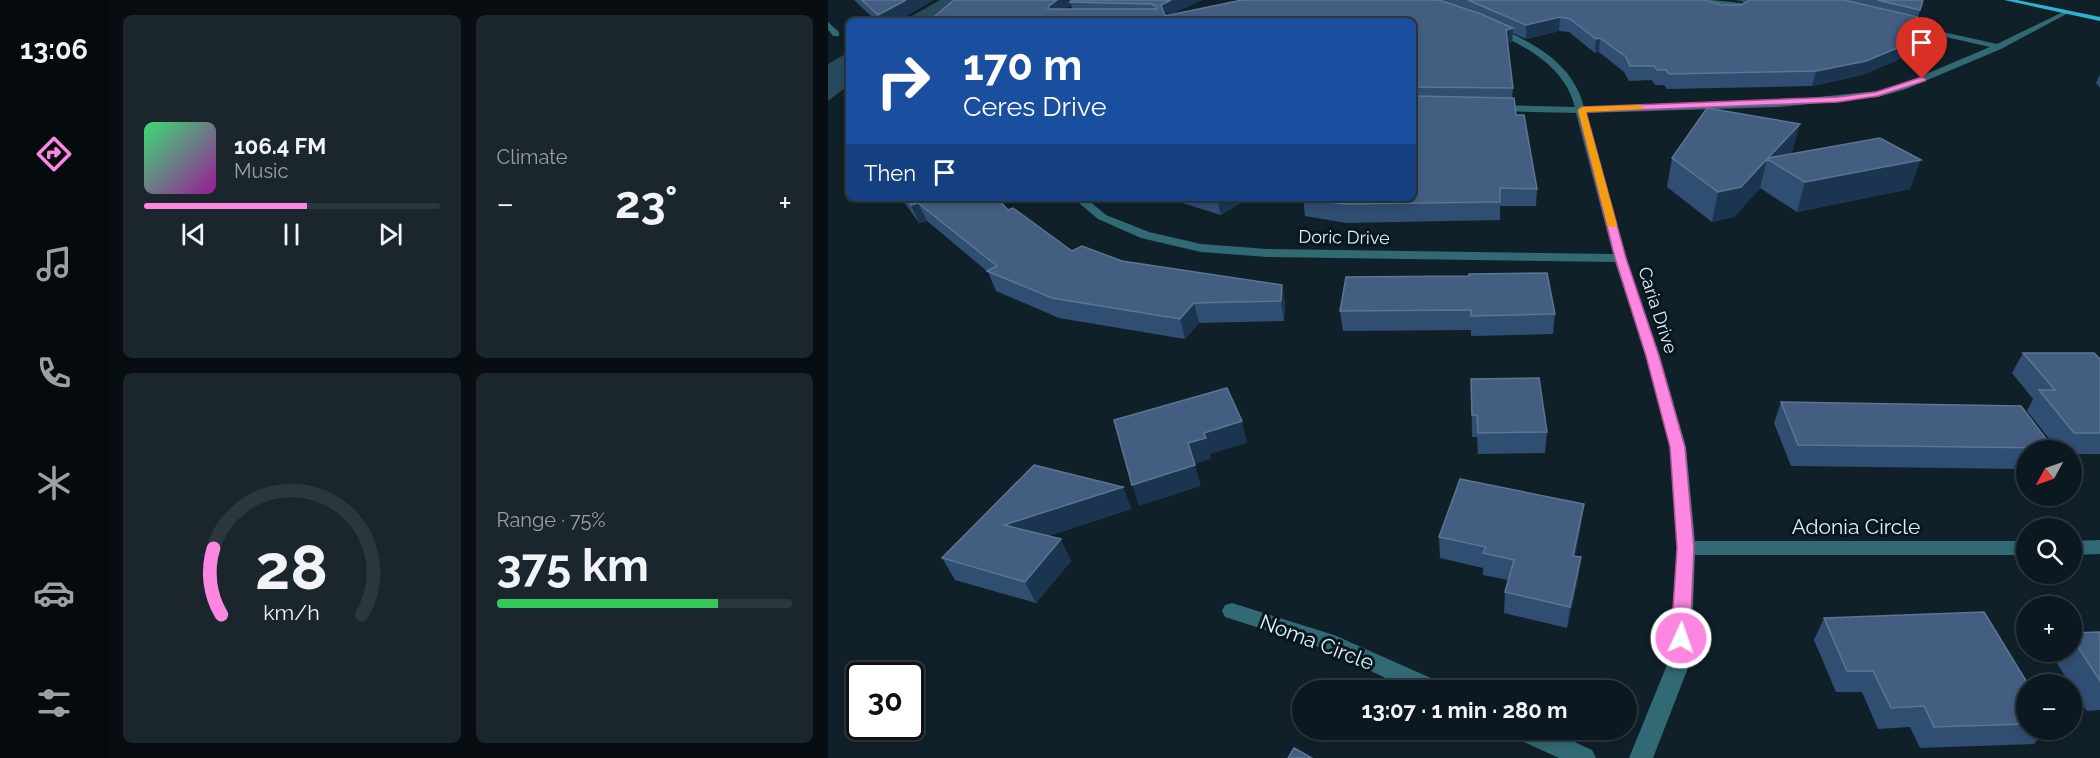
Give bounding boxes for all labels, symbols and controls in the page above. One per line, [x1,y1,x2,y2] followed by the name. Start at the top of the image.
[1896,17,1947,79] pin
[1905,26,1938,59] icon: arrive
[20,34,88,65] text: 13:06
[963,41,1082,90] text: 170 m
[864,42,942,120] icon: right
[963,91,1107,122] text: Ceres Drive
[33,133,75,175] icon: directions
[234,133,326,159] text: 106.4 FM
[497,145,568,169] text: Climate
[928,156,961,189] icon: arrive
[234,159,288,183] text: Music
[864,160,916,186] text: Then
[615,176,678,229] text: 23°
[497,184,514,223] text: −
[778,184,792,223] text: +
[177,218,210,251] icon: previous
[275,218,308,251] icon: pause
[374,218,407,251] icon: next
[1298,226,1390,248] street label: Doric Drive
[33,243,75,285] icon: music
[1634,264,1682,356] street label: Caria Drive
[33,352,75,394] icon: phone
[2016,440,2082,506] north arrow
[2016,440,2082,740] map controls
[33,462,75,504] icon: climate
[497,508,606,532] text: Range · 75%
[1792,514,1920,539] street label: Adonia Circle
[2016,518,2082,584] button: search
[255,530,328,604] text: 28
[497,539,649,592] text: 375 km
[33,572,75,614] icon: car
[2016,596,2082,662] button: +
[263,600,320,625] text: km/h
[1649,606,1713,670] position arrow
[1256,609,1378,675] street label: Noma Circle
[846,662,924,740] speed limit sign: 30
[2016,674,2082,740] button: −
[33,682,75,724] icon: filters
[1362,697,1567,723] text: 13:07 · 1 min · 280 m

